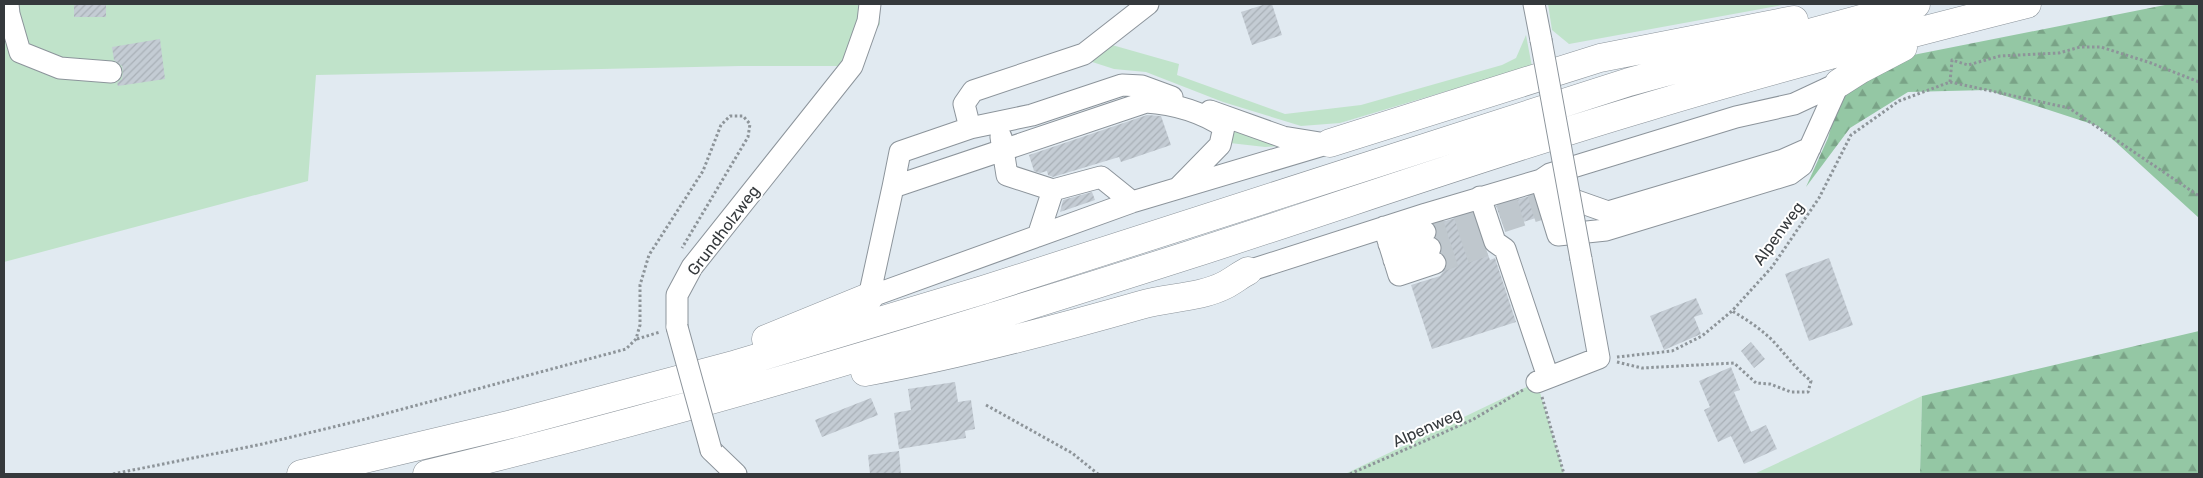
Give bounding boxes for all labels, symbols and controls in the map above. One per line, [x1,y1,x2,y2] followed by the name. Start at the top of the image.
[683,181,763,279] street label: Grundholzweg
[1749,198,1808,269] street label: Alpenweg
[1390,404,1465,451] street label: Alpenweg

